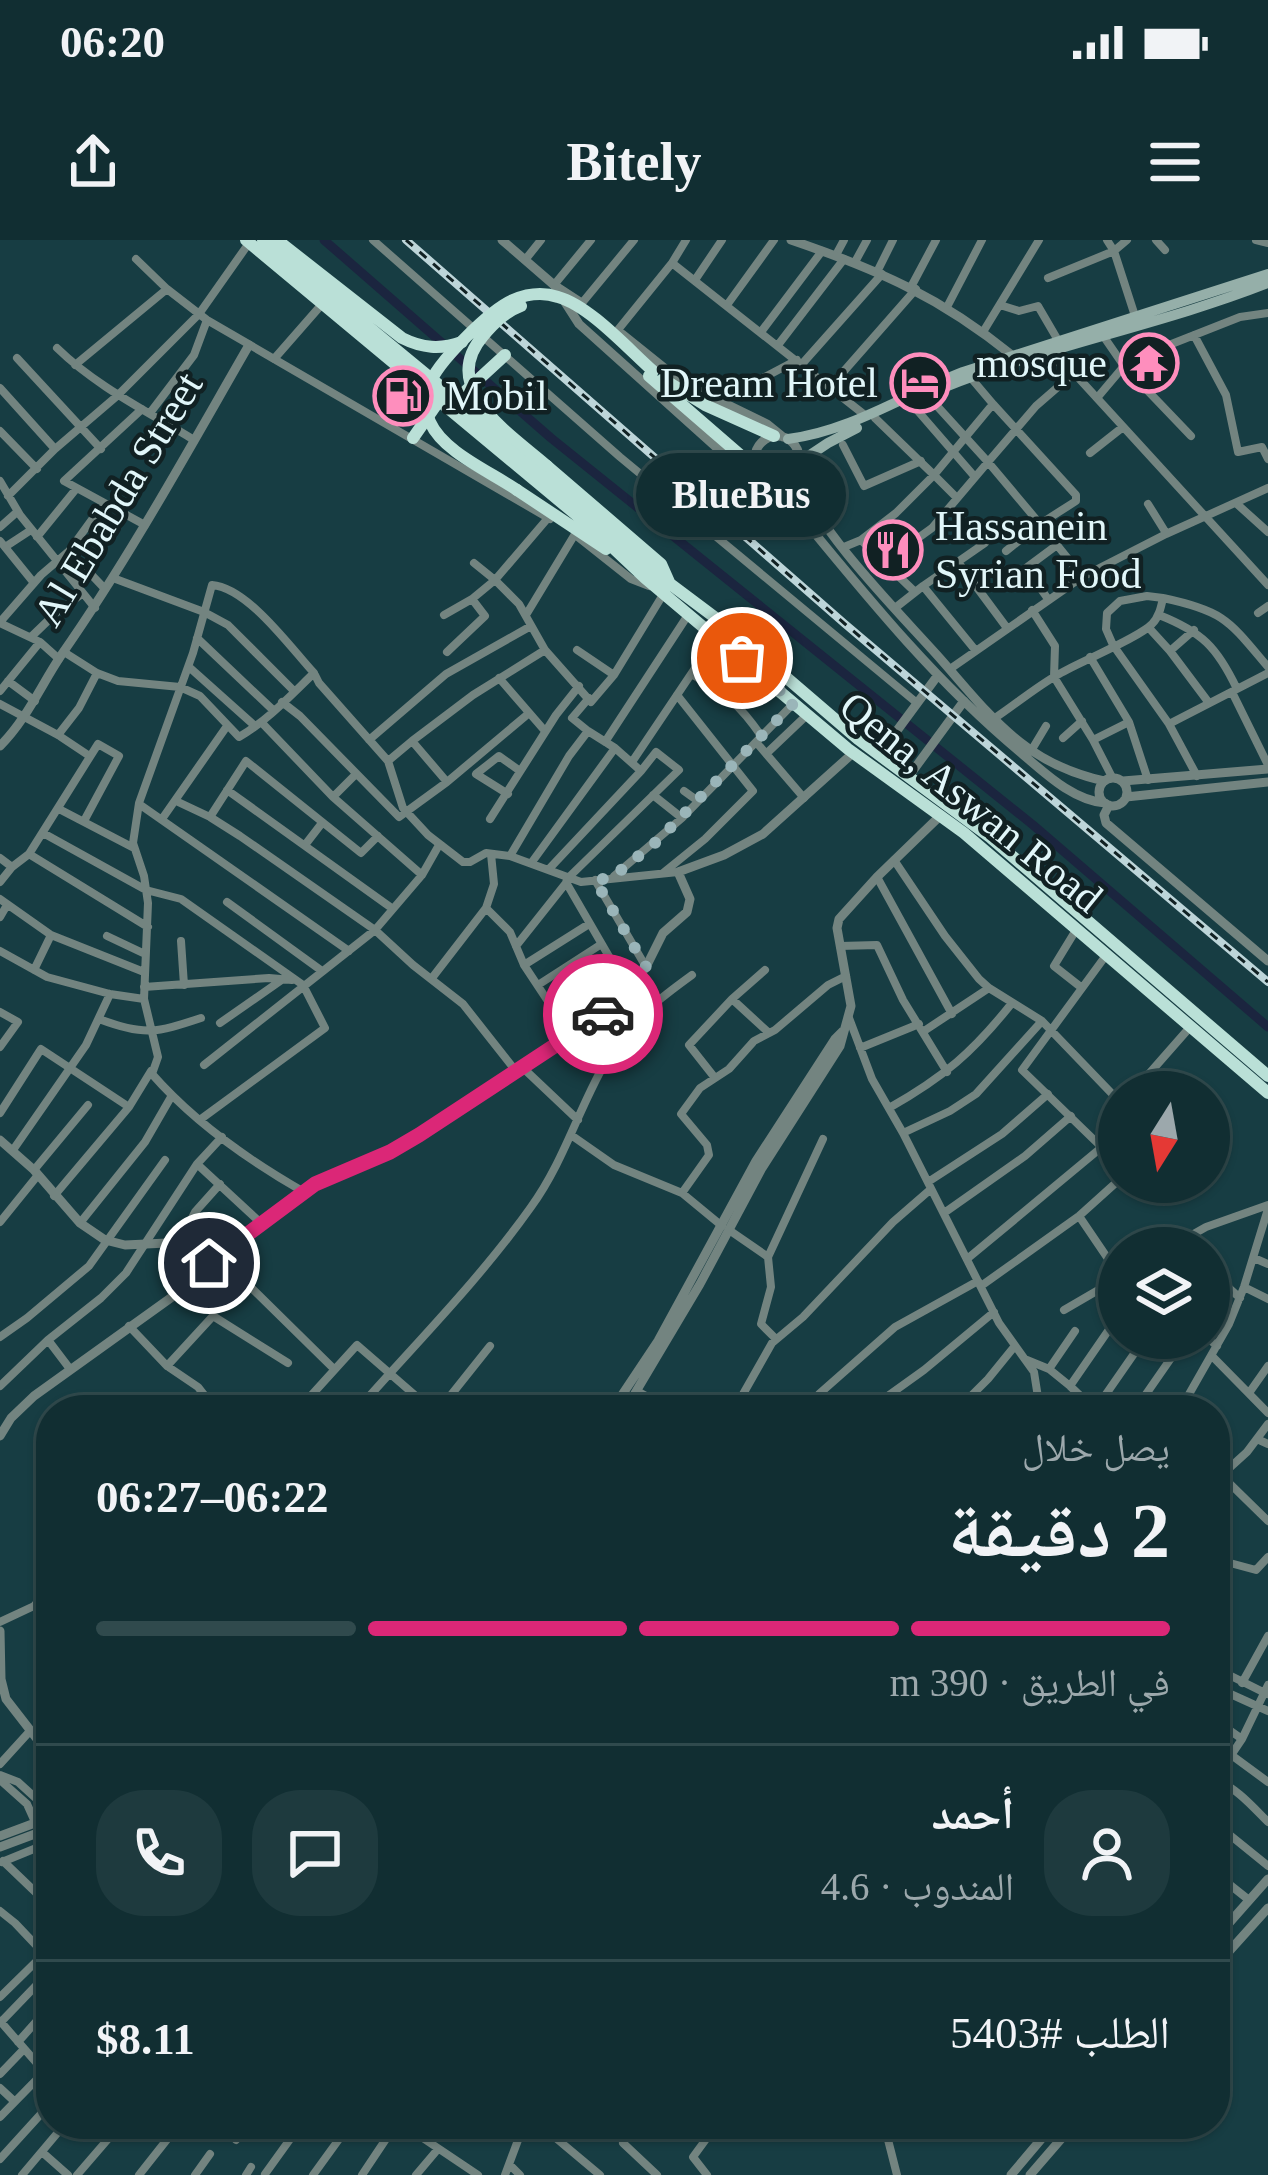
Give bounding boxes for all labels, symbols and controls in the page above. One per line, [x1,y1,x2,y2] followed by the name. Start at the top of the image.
[60,17,165,67] text: 06:20
[60,129,126,195] icon: share
[1142,129,1208,195] icon: menu
[567,132,702,192] text: Bitely
[1118,332,1180,394] temple icon: mosque
[976,340,1107,386] place label: mosque
[889,352,951,414] hotel icon: Dream Hotel
[660,360,878,406] place label: Dream Hotel
[24,364,212,634] street label: Al Ebabda Street
[372,365,434,427] fuel station icon: Mobil
[445,373,548,419] place label: Mobil
[637,454,847,538] callout: BlueBus
[672,473,810,516] text: BlueBus
[935,503,1142,597] place label: Hassanein Syrian Food
[862,519,924,581] restaurant icon: Hassanein Syrian Food
[691,607,793,709] pin
[709,625,775,691] icon: bag
[831,682,1111,922] street label: Qena, Aswan Road
[543,954,663,1074] courier
[570,981,636,1047] icon: car
[1098,1071,1230,1203] north arrow
[1098,1071,1230,1359] map controls
[158,1212,260,1314] pin
[1098,1227,1230,1359] button: layers
[176,1230,242,1296] icon: home
[1022,1426,1170,1469] text: يصل خلال
[96,1472,329,1522] text: 06:22–06:27
[948,1487,1170,1574] text: 2 دقيقة
[890,1661,1170,1704] text: في الطريق · 390 m
[932,1789,1014,1839] text: أحمد
[96,1790,222,1916] button: phone
[252,1790,378,1916] button: chat
[1044,1790,1170,1916] button: person
[821,1865,1014,1908] text: المندوب · 4.6
[950,2008,1170,2058] text: الطلب #5403
[96,2014,195,2064] text: $8.11

